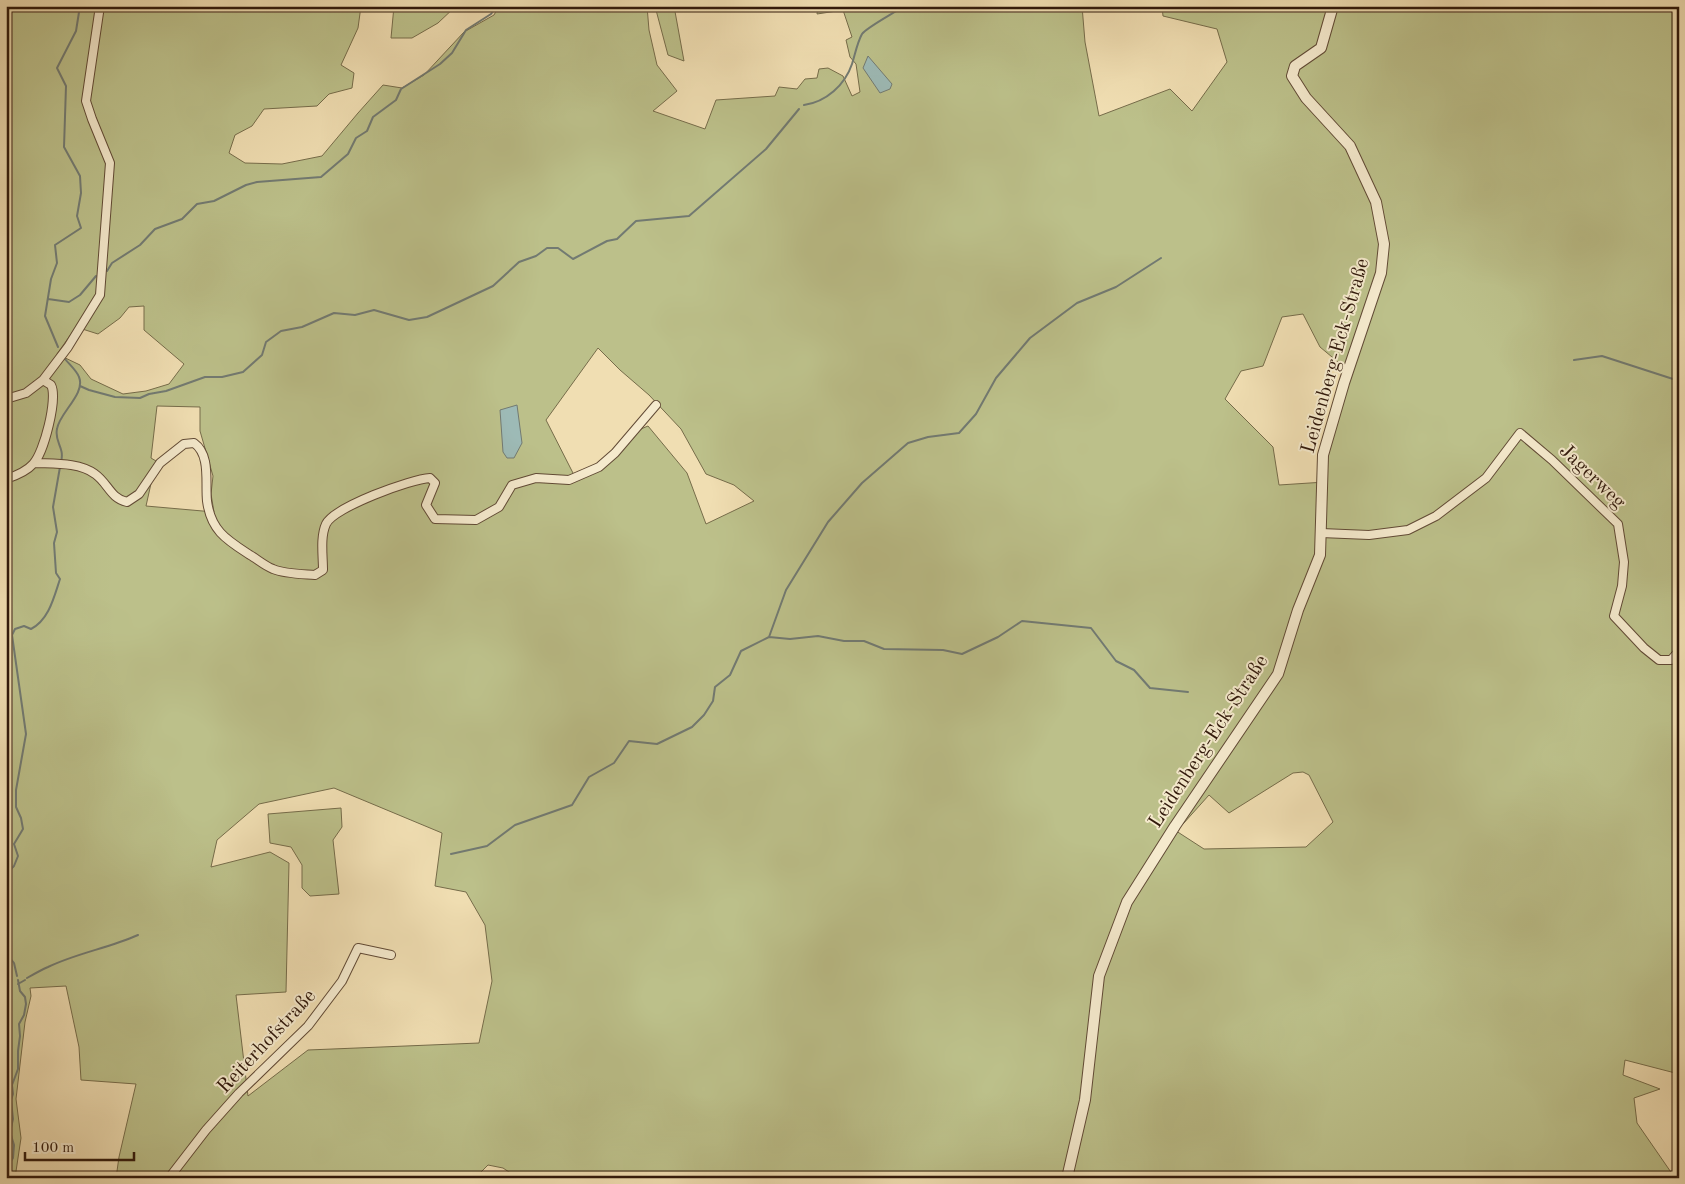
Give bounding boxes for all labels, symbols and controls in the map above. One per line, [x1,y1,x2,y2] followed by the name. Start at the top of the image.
[1299,256,1373,456] street label: Leidenberg-Eck-Straße
[1555,441,1629,513] street label: Jagerweg
[1146,652,1272,832] street label: Leidenberg-Eck-Straße
[214,986,320,1098] street label: Reiterhofstraße
[25,1129,134,1161] scale bar
[32,1141,74,1156] text: 100 m

